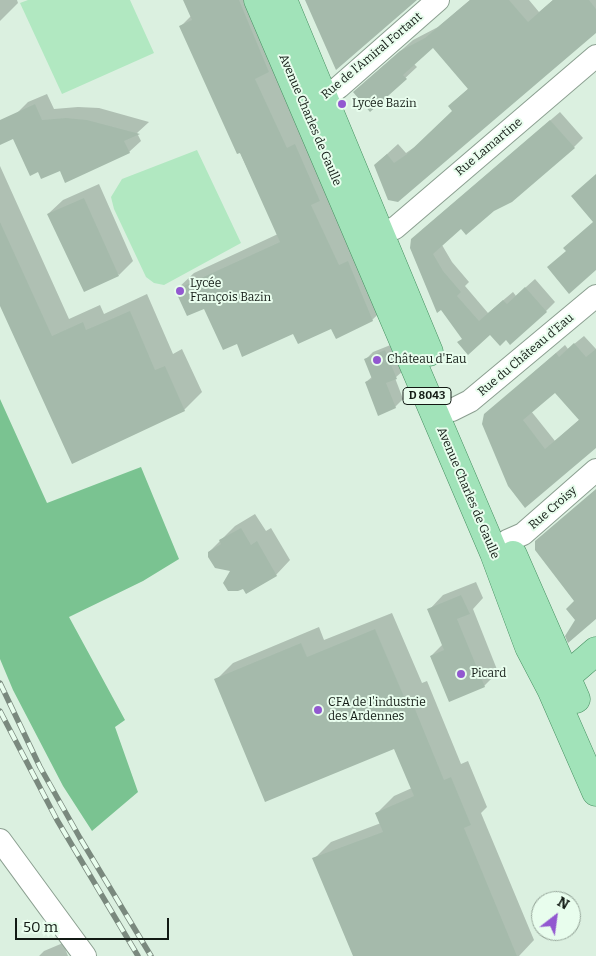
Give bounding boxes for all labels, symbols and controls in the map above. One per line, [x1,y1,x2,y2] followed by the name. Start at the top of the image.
[319,10,425,102] street label: Rue de l'Amiral Fortant
[276,52,344,188] street label: Avenue Charles de Gaulle
[352,97,417,111] place label: Lycée Bazin
[336,98,348,110] marker: Lycée Bazin
[453,115,525,179] street label: Rue Lamartine
[190,277,271,305] place label: Lycée François Bazin
[174,285,186,297] marker: Lycée François Bazin
[475,311,577,399] street label: Rue du Château d'Eau
[387,353,466,367] place label: Château d'Eau
[371,354,383,366] marker: Château d'Eau
[403,388,451,404] road number: D 8043
[434,425,502,561] street label: Avenue Charles de Gaulle
[526,483,580,533] street label: Rue Croisy
[471,667,506,681] place label: Picard
[455,668,467,680] marker: Picard
[328,696,426,724] place label: CFA de l'industrie des Ardennes
[312,704,324,716] marker: CFA de l'industrie des Ardennes
[531,891,581,941] north arrow
[554,893,572,914] text: N
[18,908,171,940] scale bar
[23,918,58,936] text: 50 m

